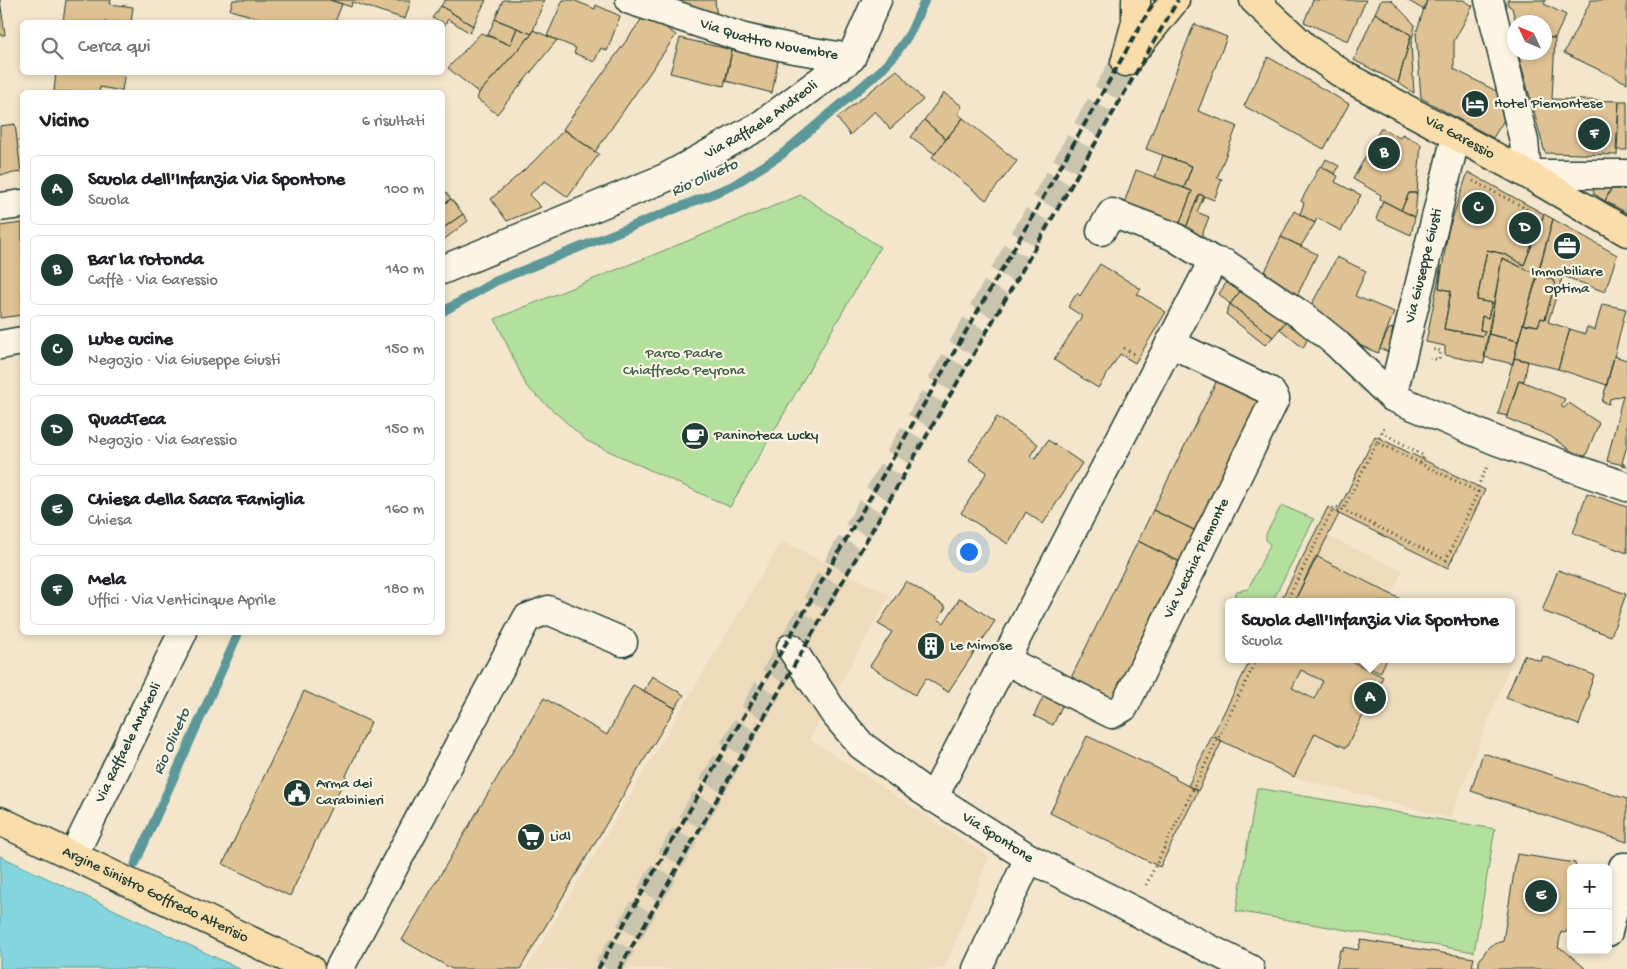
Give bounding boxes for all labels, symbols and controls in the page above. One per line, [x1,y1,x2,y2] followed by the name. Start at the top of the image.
[697,15,839,65] street label: Via Quattro Novembre
[1507,15,1552,60] north arrow
[20,20,445,75] search box
[38,34,66,62] icon: search
[78,36,151,59] text: Cerca qui
[701,77,822,164] street label: Via Raffaele Andreoli
[1460,89,1490,119] hotel icon: Hotel Piemontese
[1494,95,1603,113] place label: Hotel Piemontese
[40,110,89,135] text: Vicino
[1421,111,1498,164] street label: Via Garessio
[362,113,425,132] text: 6 risultati
[1578,115,1610,153] pin: F
[1368,134,1400,172] pin: B
[669,156,742,202] water label: Rio Oliveto
[88,169,345,192] text: Scuola dell'Infanzia Via Spontone
[52,181,62,200] text: A
[384,181,424,200] text: 100 m
[1462,189,1494,227] pin: C
[88,192,129,211] text: Scuola
[1401,207,1447,326] street label: Via Giuseppe Giusti
[1509,209,1541,247] pin: D
[1552,231,1582,261] office icon: Immobiliare Optima
[88,249,204,272] text: Bar la rotonda
[53,261,61,280] text: B
[386,261,424,280] text: 140 m
[1531,263,1603,298] place label: Immobiliare Optima
[88,272,218,291] text: Caffè · Via Garessio
[88,329,173,352] text: Lube cucine
[53,341,61,360] text: C
[385,341,424,360] text: 150 m
[623,345,746,380] park label: Parco Padre Chiaffredo Peyrona
[88,352,281,371] text: Negozio · Via Giuseppe Giusti
[88,409,165,432] text: QuadTeca
[52,421,62,440] text: D
[385,421,424,440] text: 150 m
[680,421,710,451] cafe icon: Paninoteca Lucky
[713,427,819,445] place label: Paninoteca Lucky
[88,432,237,451] text: Negozio · Via Garessio
[88,489,304,512] text: Chiesa della Sacra Famiglia
[1159,495,1234,623] street label: Via Vecchia Piemonte
[52,501,62,520] text: E
[385,501,424,520] text: 160 m
[88,512,132,531] text: Chiesa
[956,539,982,565] your location
[88,569,126,592] text: Mela
[53,581,61,600] text: F
[385,581,424,600] text: 180 m
[88,592,276,611] text: Uffici · Via Venticinque Aprile
[1225,598,1515,663] popup
[1241,610,1499,633] text: Scuola dell'Infanzia Via Spontone
[916,631,946,661] building icon: Le Mimose
[1241,633,1282,652] text: Scuola
[950,637,1012,655] place label: Le Mimose
[1354,679,1386,717] pin: A
[91,680,166,807] street label: Via Raffaele Andreoli
[150,705,196,778] water label: Rio Oliveto
[316,775,384,810] place label: Arma dei Carabinieri
[282,778,312,808] public building icon: Arma dei Carabinieri
[957,808,1037,868] street label: Via Spontone
[516,822,546,852] supermarket icon: Lidl
[550,828,571,846] place label: Lidl
[59,843,251,947] street label: Argine Sinistro Goffredo Alterisio
[1567,864,1612,954] map controls
[1567,864,1612,909] button: +
[1525,877,1557,915] pin: E
[1567,909,1612,954] button: −

